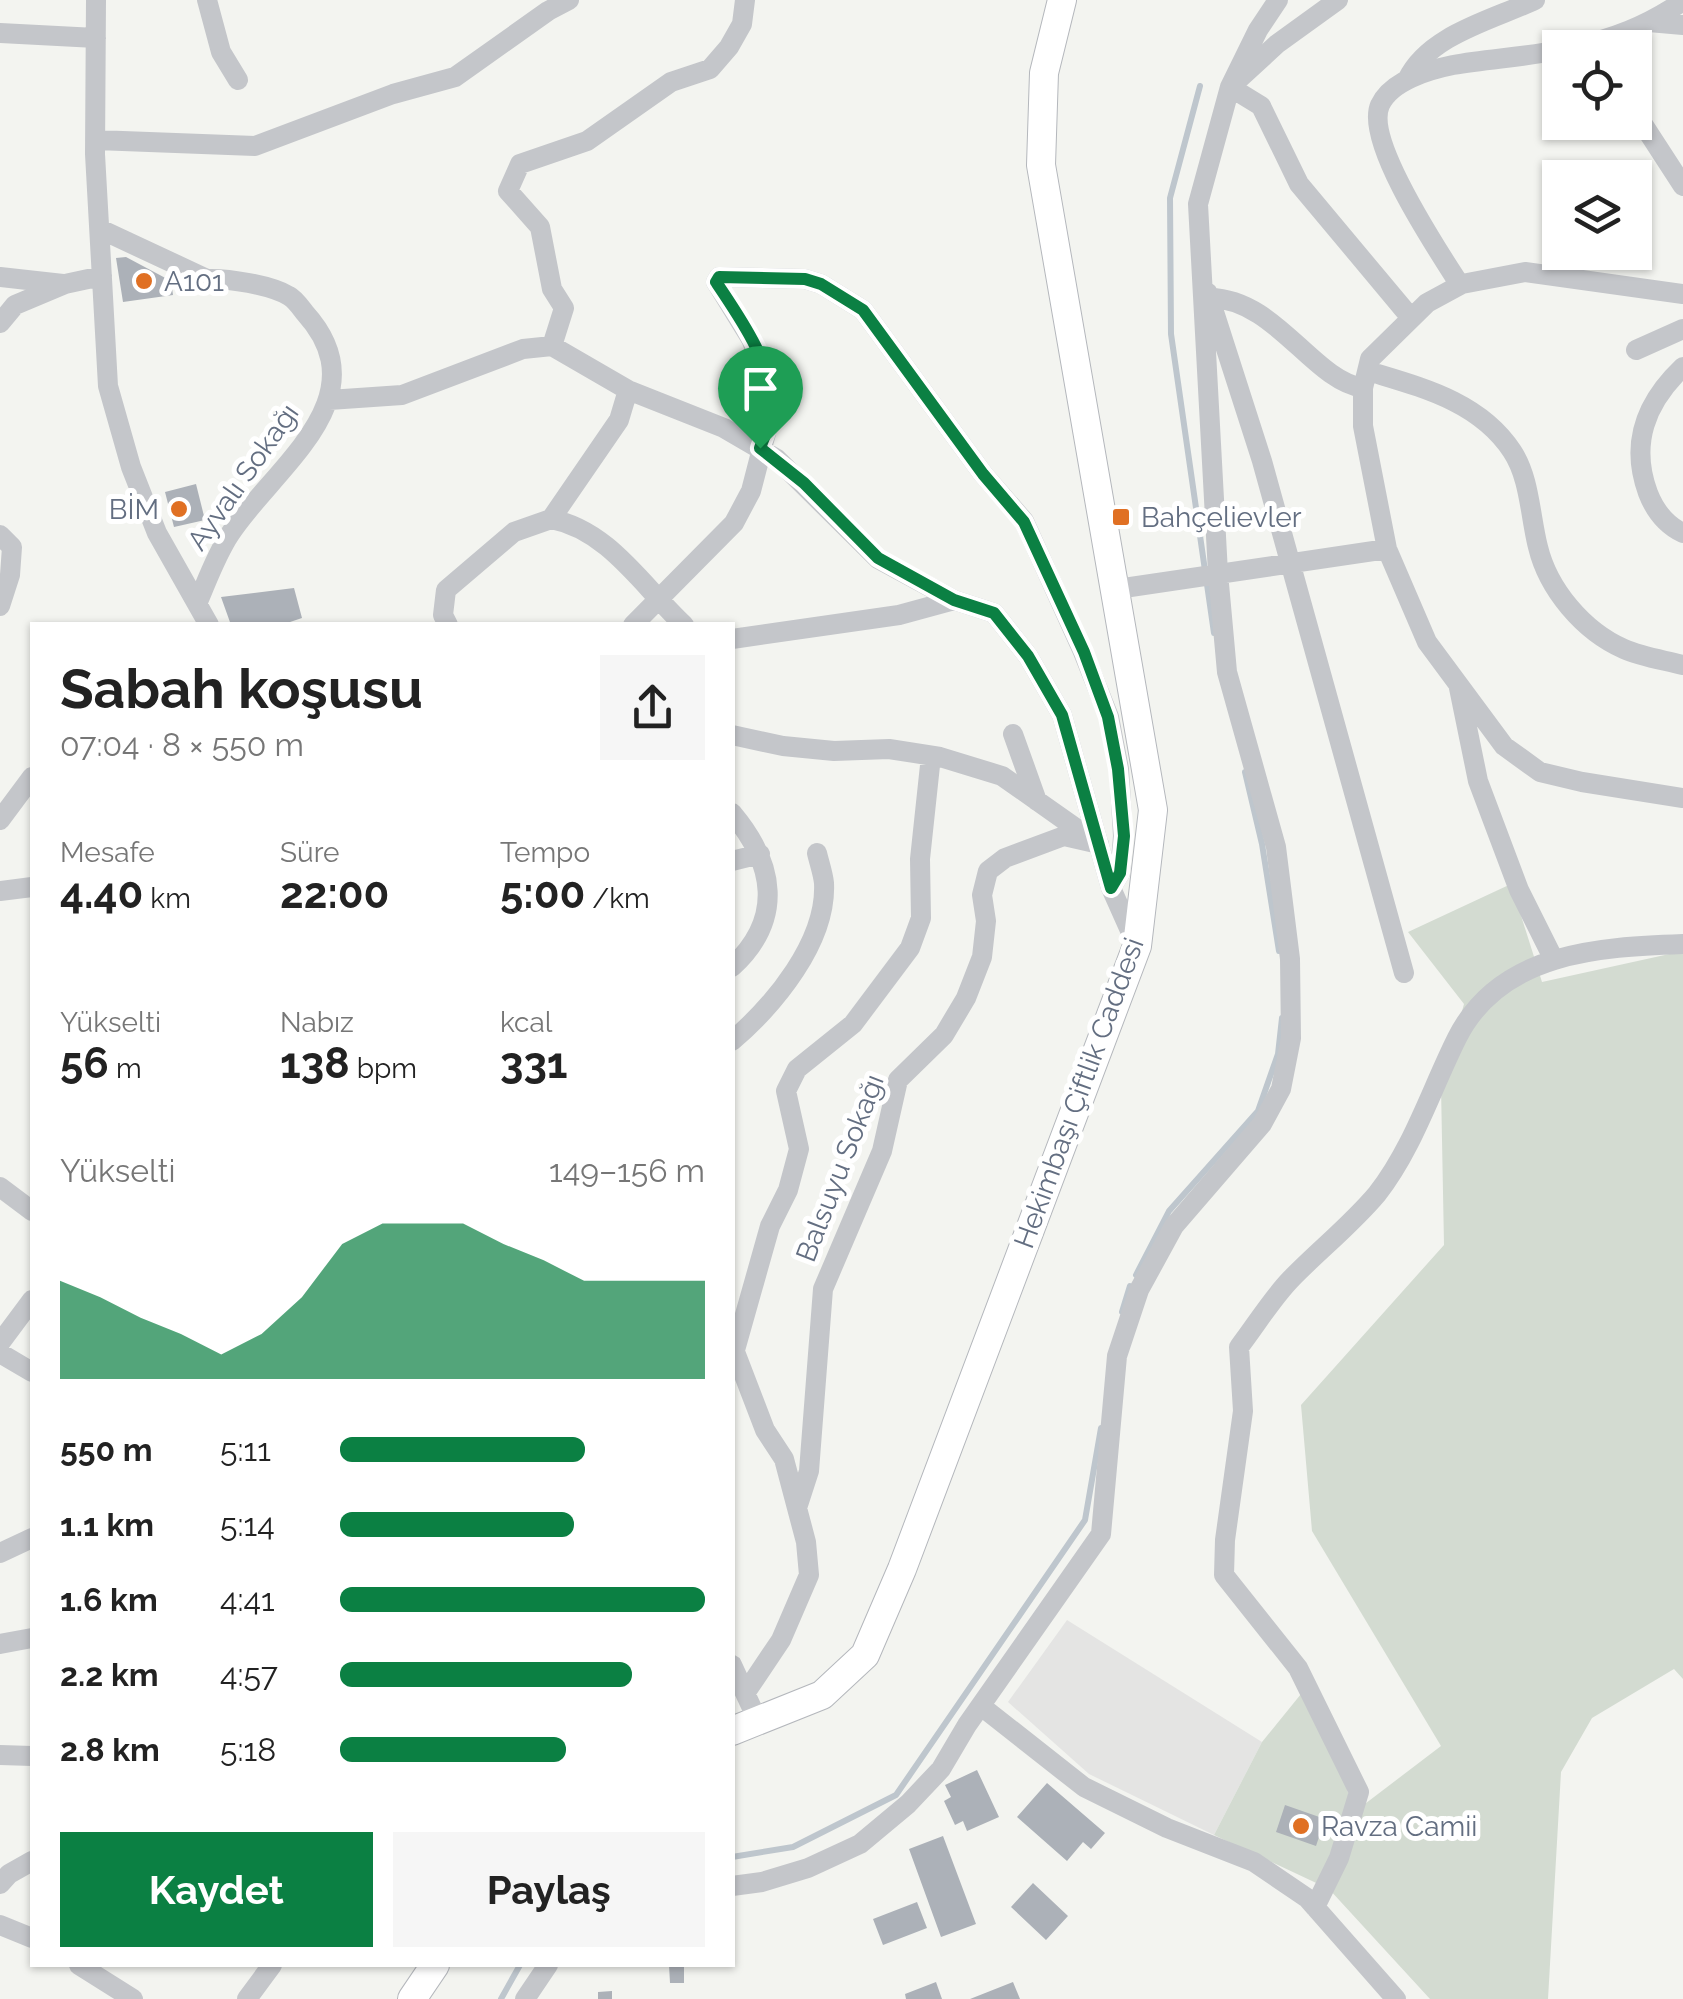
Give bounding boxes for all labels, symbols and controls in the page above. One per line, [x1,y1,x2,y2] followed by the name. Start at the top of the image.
[1542,30,1652,270] map controls
[1542,30,1652,140] button: locate
[1542,160,1652,270] button: layers
[164,265,224,298] place label: A101
[133,270,155,292] marker: A101
[718,346,803,449] pin
[733,361,788,416] icon: arrive
[180,398,306,556] street label: Ayvalı Sokağı
[109,493,159,526] place label: BİM
[168,498,190,520] marker: BİM
[1141,501,1302,534] place label: Bahçelievler
[1110,506,1132,528] marker: Bahçelievler
[600,655,705,760] button: share
[60,656,423,721] text: Sabah koşusu
[60,726,304,763] text: 07:04 · 8 × 550 m
[60,836,155,869] text: Mesafe
[280,836,339,869] text: Süre
[500,836,590,869] text: Tempo
[60,869,143,918] text: 4.40
[280,869,389,918] text: 22:00
[500,869,585,918] text: 5:00
[143,882,191,915] text: km
[585,882,650,915] text: /km
[1007,933,1151,1253] street label: Hekimbaşı Çiftlik Caddesi
[60,1006,161,1039] text: Yükselti
[280,1006,354,1039] text: Nabız
[500,1006,552,1039] text: kcal
[60,1039,109,1088] text: 56
[280,1039,350,1088] text: 138
[500,1039,568,1088] text: 331
[109,1052,142,1085] text: m
[350,1052,417,1085] text: bpm
[789,1070,891,1266] street label: Balsuyu Sokağı
[60,1152,176,1189] text: Yükselti
[549,1152,705,1189] text: 149–156 m
[60,1431,153,1468] text: 550 m
[220,1431,271,1468] text: 5:11
[60,1506,154,1543] text: 1.1 km
[220,1506,275,1543] text: 5:14
[60,1581,158,1618] text: 1.6 km
[220,1581,275,1618] text: 4:41
[60,1656,159,1693] text: 2.2 km
[220,1656,278,1693] text: 4:57
[60,1731,160,1768] text: 2.8 km
[220,1731,276,1768] text: 5:18
[1321,1810,1477,1843] place label: Ravza Camii
[1290,1815,1312,1837] marker: Ravza Camii
[60,1832,373,1947] button: Kaydet
[393,1832,705,1947] button: Paylaş

